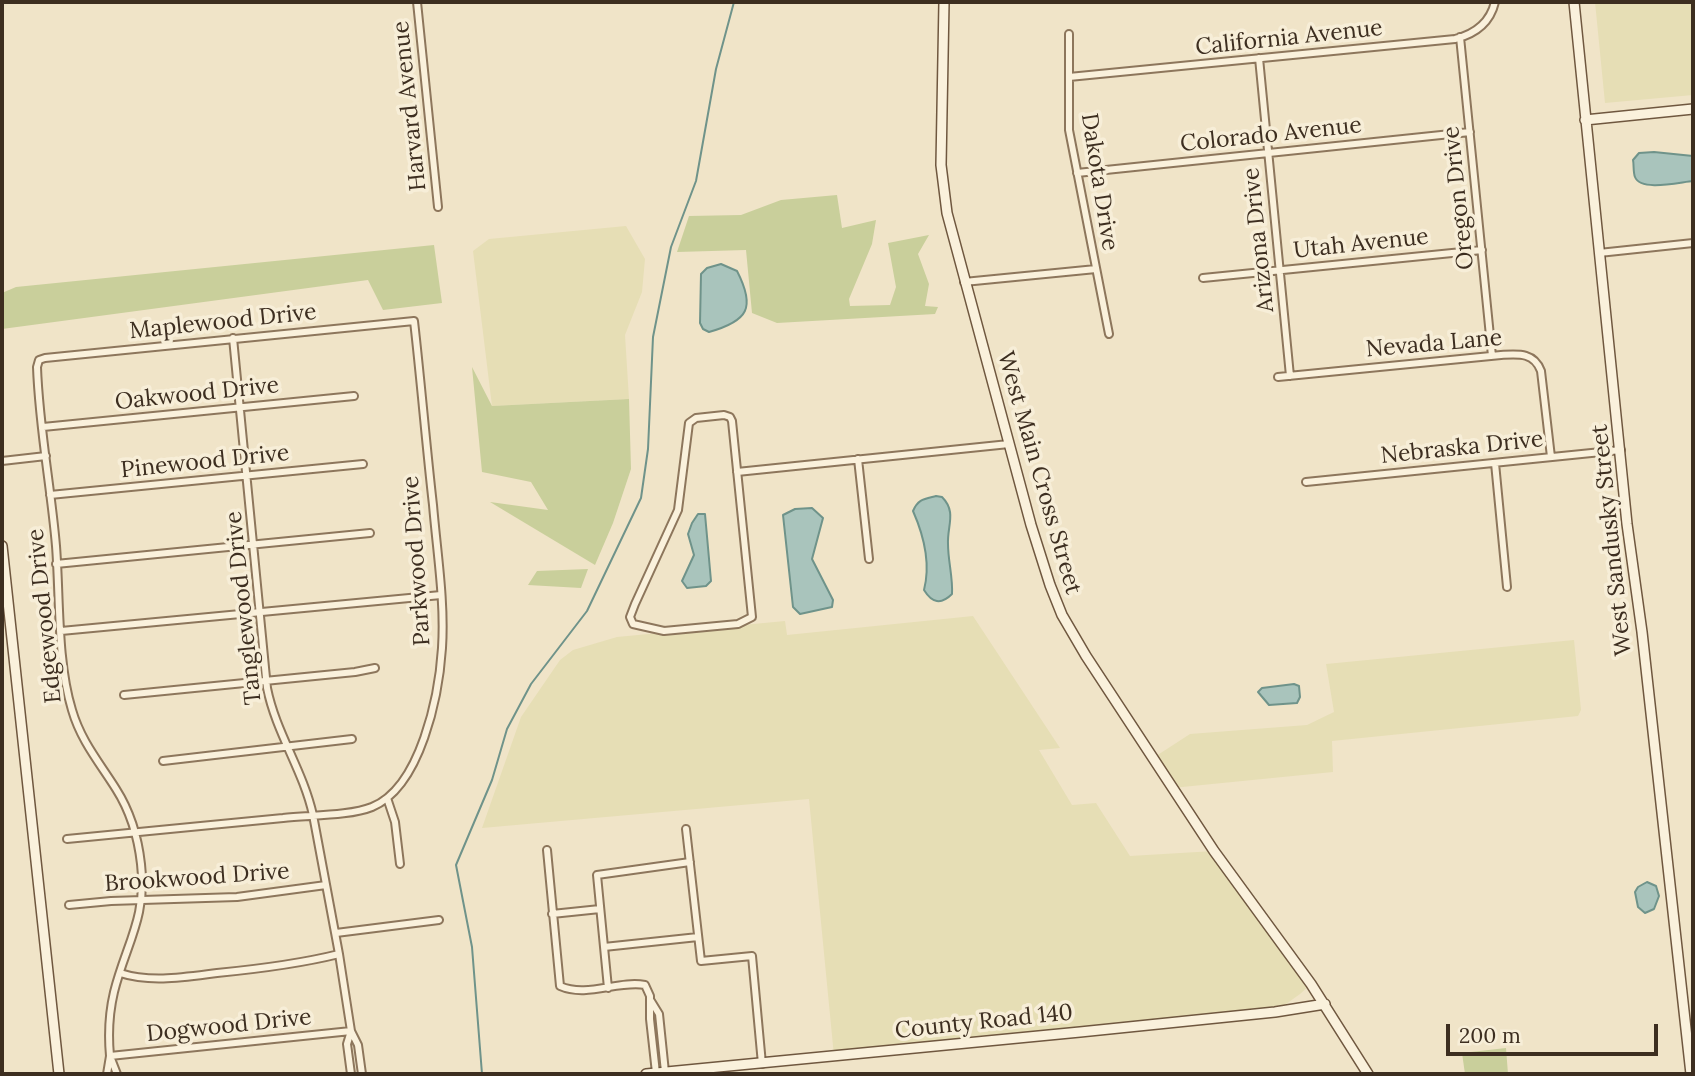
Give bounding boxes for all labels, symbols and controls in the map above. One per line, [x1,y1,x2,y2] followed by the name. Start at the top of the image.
[1194,14,1384,62] street label: California Avenue
[387,20,433,192] street label: Harvard Avenue
[1075,111,1123,253] street label: Dakota Drive
[1179,112,1363,158] street label: Colorado Avenue
[1438,125,1480,271] street label: Oregon Drive
[1238,166,1280,314] street label: Arizona Drive
[1292,223,1430,265] street label: Utah Avenue
[128,298,318,346] street label: Maplewood Drive
[1365,324,1503,364] street label: Nevada Lane
[991,348,1087,598] street label: West Main Cross Street
[114,372,280,416] street label: Oakwood Drive
[1586,423,1638,657] street label: West Sandusky Street
[1379,426,1545,470] street label: Nebraska Drive
[119,439,291,485] street label: Pinewood Drive
[397,475,437,647] street label: Parkwood Drive
[220,510,268,706] street label: Tanglewood Drive
[22,527,68,705] street label: Edgewood Drive
[103,858,291,898] street label: Brookwood Drive
[894,999,1074,1045] street label: County Road 140
[145,1004,313,1048] street label: Dogwood Drive
[1450,1010,1662,1054] scale bar
[1459,1022,1521,1049] text: 200 m

